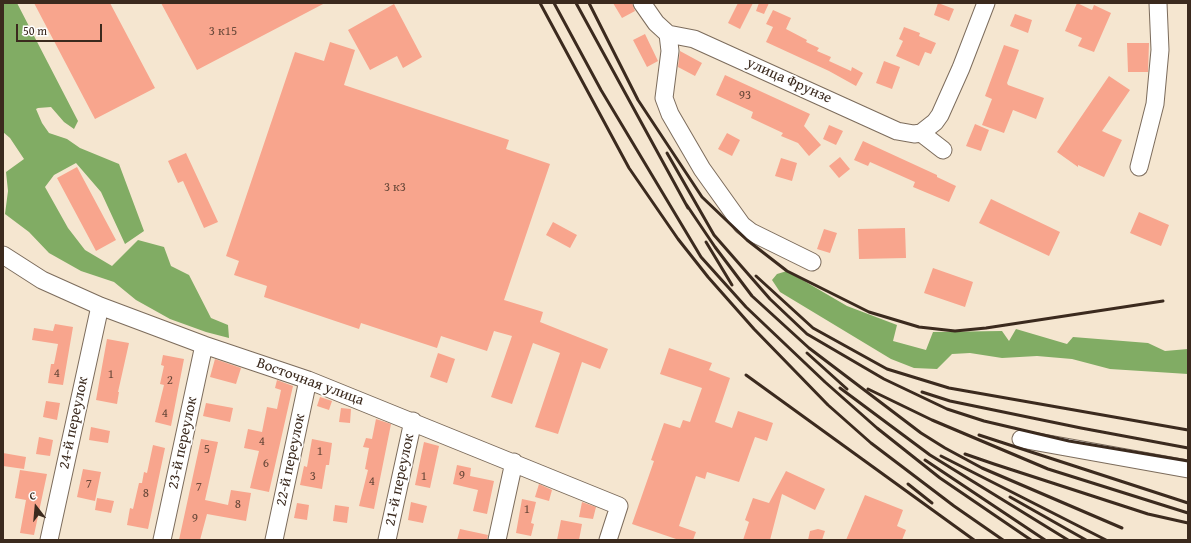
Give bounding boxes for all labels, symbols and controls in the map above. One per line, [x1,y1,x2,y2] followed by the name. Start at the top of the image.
[18,16,104,42] scale bar
[23,22,47,39] text: 50 m
[209,24,237,40] house number: 3 к15
[744,54,834,108] street label: улица Фрунзе
[739,88,751,104] house number: 93
[384,180,406,196] house number: 3 к3
[254,354,366,410] street label: Восточная улица
[54,366,60,382] house number: 4
[108,367,114,383] house number: 1
[167,373,173,389] house number: 2
[55,375,93,471] street label: 24-й переулок
[164,395,202,491] street label: 23-й переулок
[162,406,168,422] house number: 4
[272,412,310,508] street label: 22-й переулок
[381,432,419,528] street label: 21-й переулок
[259,434,265,450] house number: 4
[204,442,210,458] house number: 5
[317,444,323,460] house number: 1
[263,456,269,472] house number: 6
[459,468,465,484] house number: 9
[310,469,316,485] house number: 3
[421,469,427,485] house number: 1
[369,474,375,490] house number: 4
[86,477,92,493] house number: 7
[196,480,202,496] house number: 7
[143,486,149,502] house number: 8
[16,487,56,527] north arrow
[27,487,38,504] text: С
[235,497,241,513] house number: 8
[524,502,530,518] house number: 1
[192,511,198,527] house number: 9

